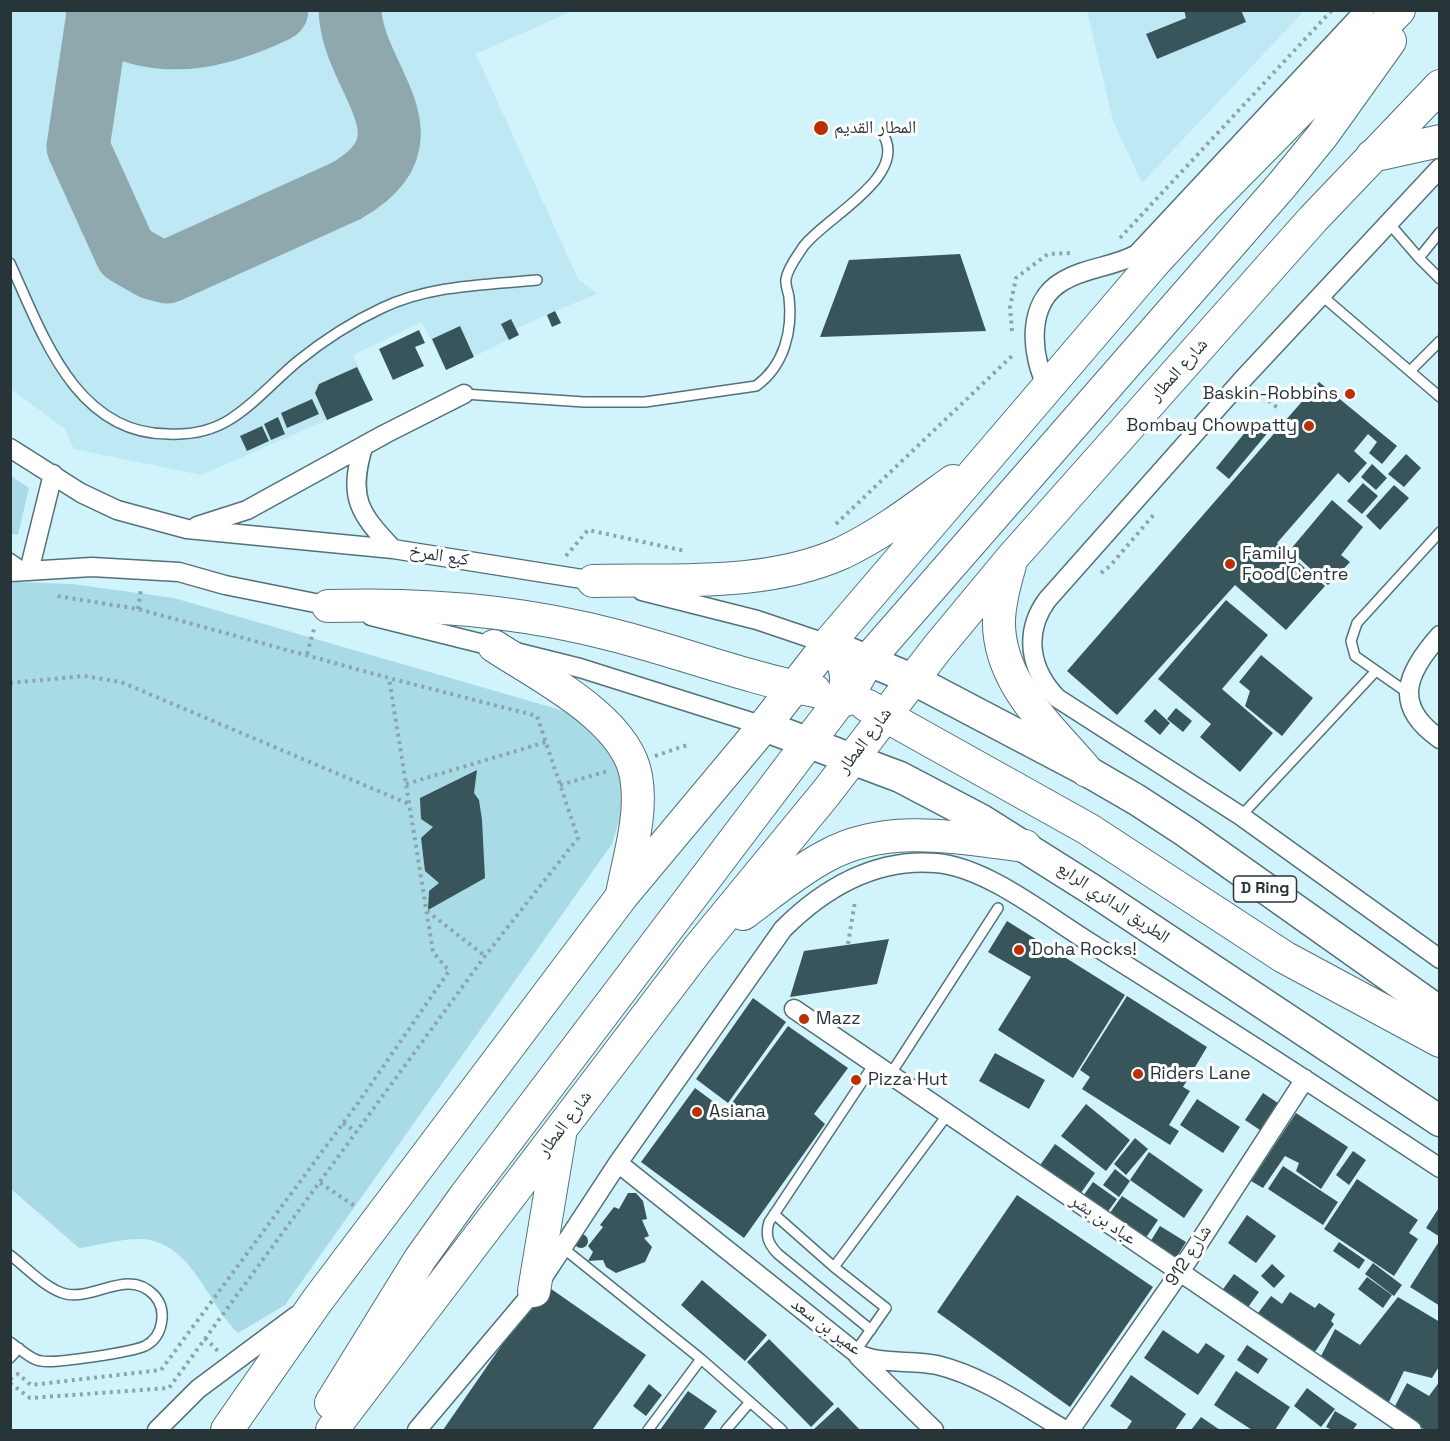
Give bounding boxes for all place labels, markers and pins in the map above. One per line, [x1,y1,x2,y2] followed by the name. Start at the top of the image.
[834,117,916,139] place label: المطار القديم
[812,119,830,137] marker: المطار القديم
[1202,383,1338,405] place label: Baskin-Robbins
[1343,387,1357,401] marker: Baskin-Robbins
[1126,415,1297,437] place label: Bombay Chowpatty
[1302,419,1316,433] marker: Bombay Chowpatty
[1242,543,1348,586] place label: Family Food Centre
[1223,557,1237,571] marker: Family Food Centre
[1031,939,1137,961] place label: Doha Rocks!
[1012,943,1026,957] marker: Doha Rocks!
[816,1008,861,1030] place label: Mazz
[797,1012,811,1026] marker: Mazz
[1150,1063,1251,1085] place label: Riders Lane
[1131,1067,1145,1081] marker: Riders Lane
[868,1069,948,1091] place label: Pizza Hut
[849,1073,863,1087] marker: Pizza Hut
[709,1101,766,1123] place label: Asiana
[690,1105,704,1119] marker: Asiana

